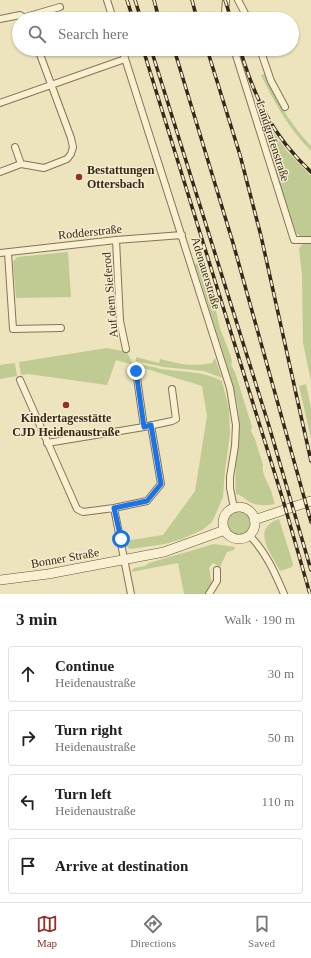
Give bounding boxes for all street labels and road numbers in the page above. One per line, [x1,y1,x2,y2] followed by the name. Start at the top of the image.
[253,99,293,183] street label: Landgrafenstraße
[57,222,123,242] street label: Rodderstraße
[188,235,224,311] street label: Adenauerstraße
[99,252,121,338] street label: Auf dem Sieferod
[30,545,100,571] street label: Bonner Straße

